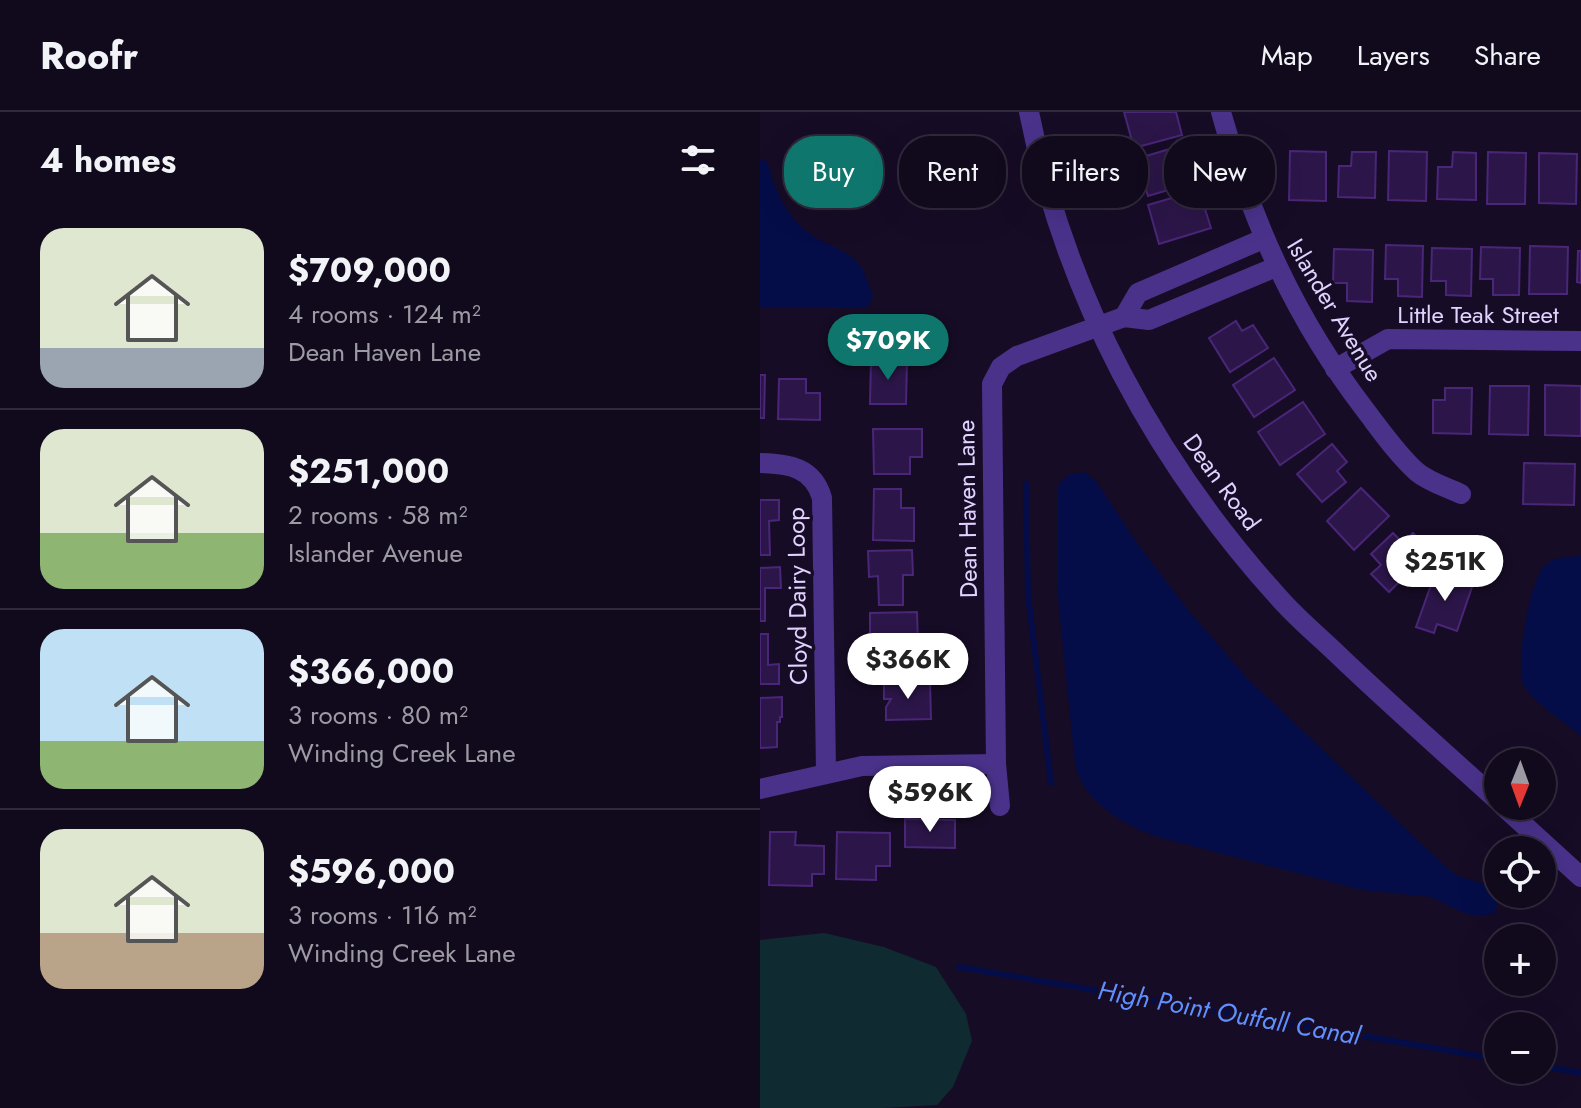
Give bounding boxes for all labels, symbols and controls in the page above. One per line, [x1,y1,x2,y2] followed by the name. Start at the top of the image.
[40,28,138,83] text: Roofr
[1261,35,1313,76] text: Map
[1357,35,1430,76] text: Layers
[1474,35,1541,76] text: Share
[40,136,176,185] text: 4 homes
[784,136,883,208] chip: Buy
[899,136,1006,208] chip: Rent
[1022,136,1148,208] chip: Filters
[1164,136,1275,208] chip: New
[676,138,720,182] icon: filters
[1278,232,1392,388] street label: Islander Avenue
[288,246,451,295] text: $709,000
[104,260,200,356] icon: home
[288,295,481,333] text: 4 rooms · 124 m²
[1397,297,1559,332] street label: Little Teak Street
[832,314,944,382] pin: $709K
[846,321,930,359] text: $709K
[288,333,481,371] text: Dean Haven Lane
[948,420,986,598] street label: Dean Haven Lane
[1175,426,1269,538] street label: Dean Road
[288,447,449,496] text: $251,000
[104,461,200,557] icon: home
[288,496,468,534] text: 2 rooms · 58 m²
[778,507,816,685] street label: Cloyd Dairy Loop
[288,534,463,572] text: Islander Avenue
[1389,535,1501,603] pin: $251K
[1404,542,1486,580] text: $251K
[852,633,964,701] pin: $366K
[865,640,951,678] text: $366K
[288,647,454,696] text: $366,000
[104,661,200,757] icon: home
[288,696,468,734] text: 3 rooms · 80 m²
[288,734,516,772] text: Winding Creek Lane
[1484,748,1556,820] north arrow
[1484,748,1556,1084] map controls
[874,766,986,834] pin: $596K
[887,773,973,811] text: $596K
[1484,836,1556,908] button: locate
[288,847,455,896] text: $596,000
[104,861,200,957] icon: home
[288,896,477,934] text: 3 rooms · 116 m²
[1484,924,1556,996] button: +
[288,934,516,972] text: Winding Creek Lane
[1095,971,1364,1055] water label: High Point Outfall Canal
[1484,1012,1556,1084] button: −

